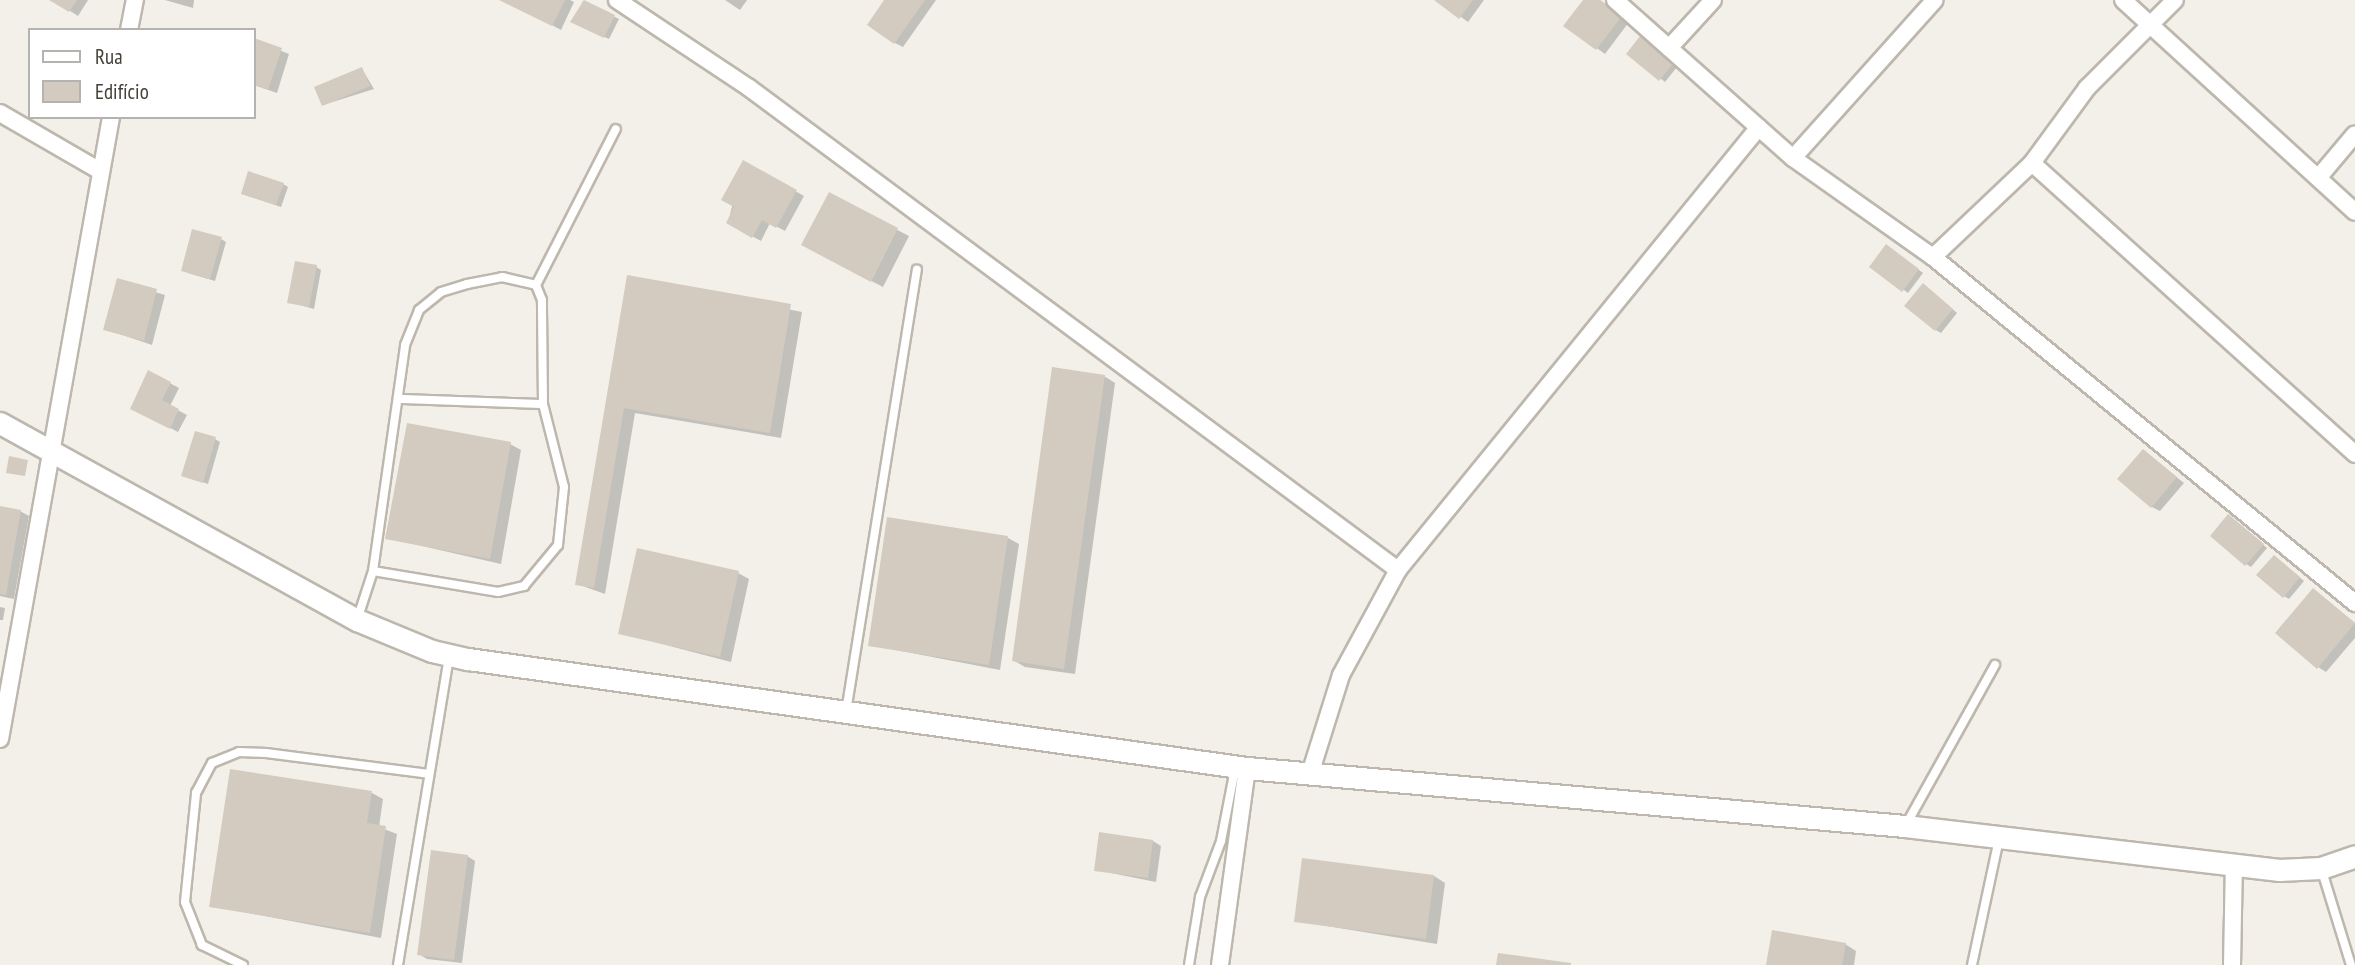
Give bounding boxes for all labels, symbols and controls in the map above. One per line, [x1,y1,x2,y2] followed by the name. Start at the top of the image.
[28,28,256,119] legend
[95,43,123,70] text: Rua
[95,78,149,105] text: Edifício

